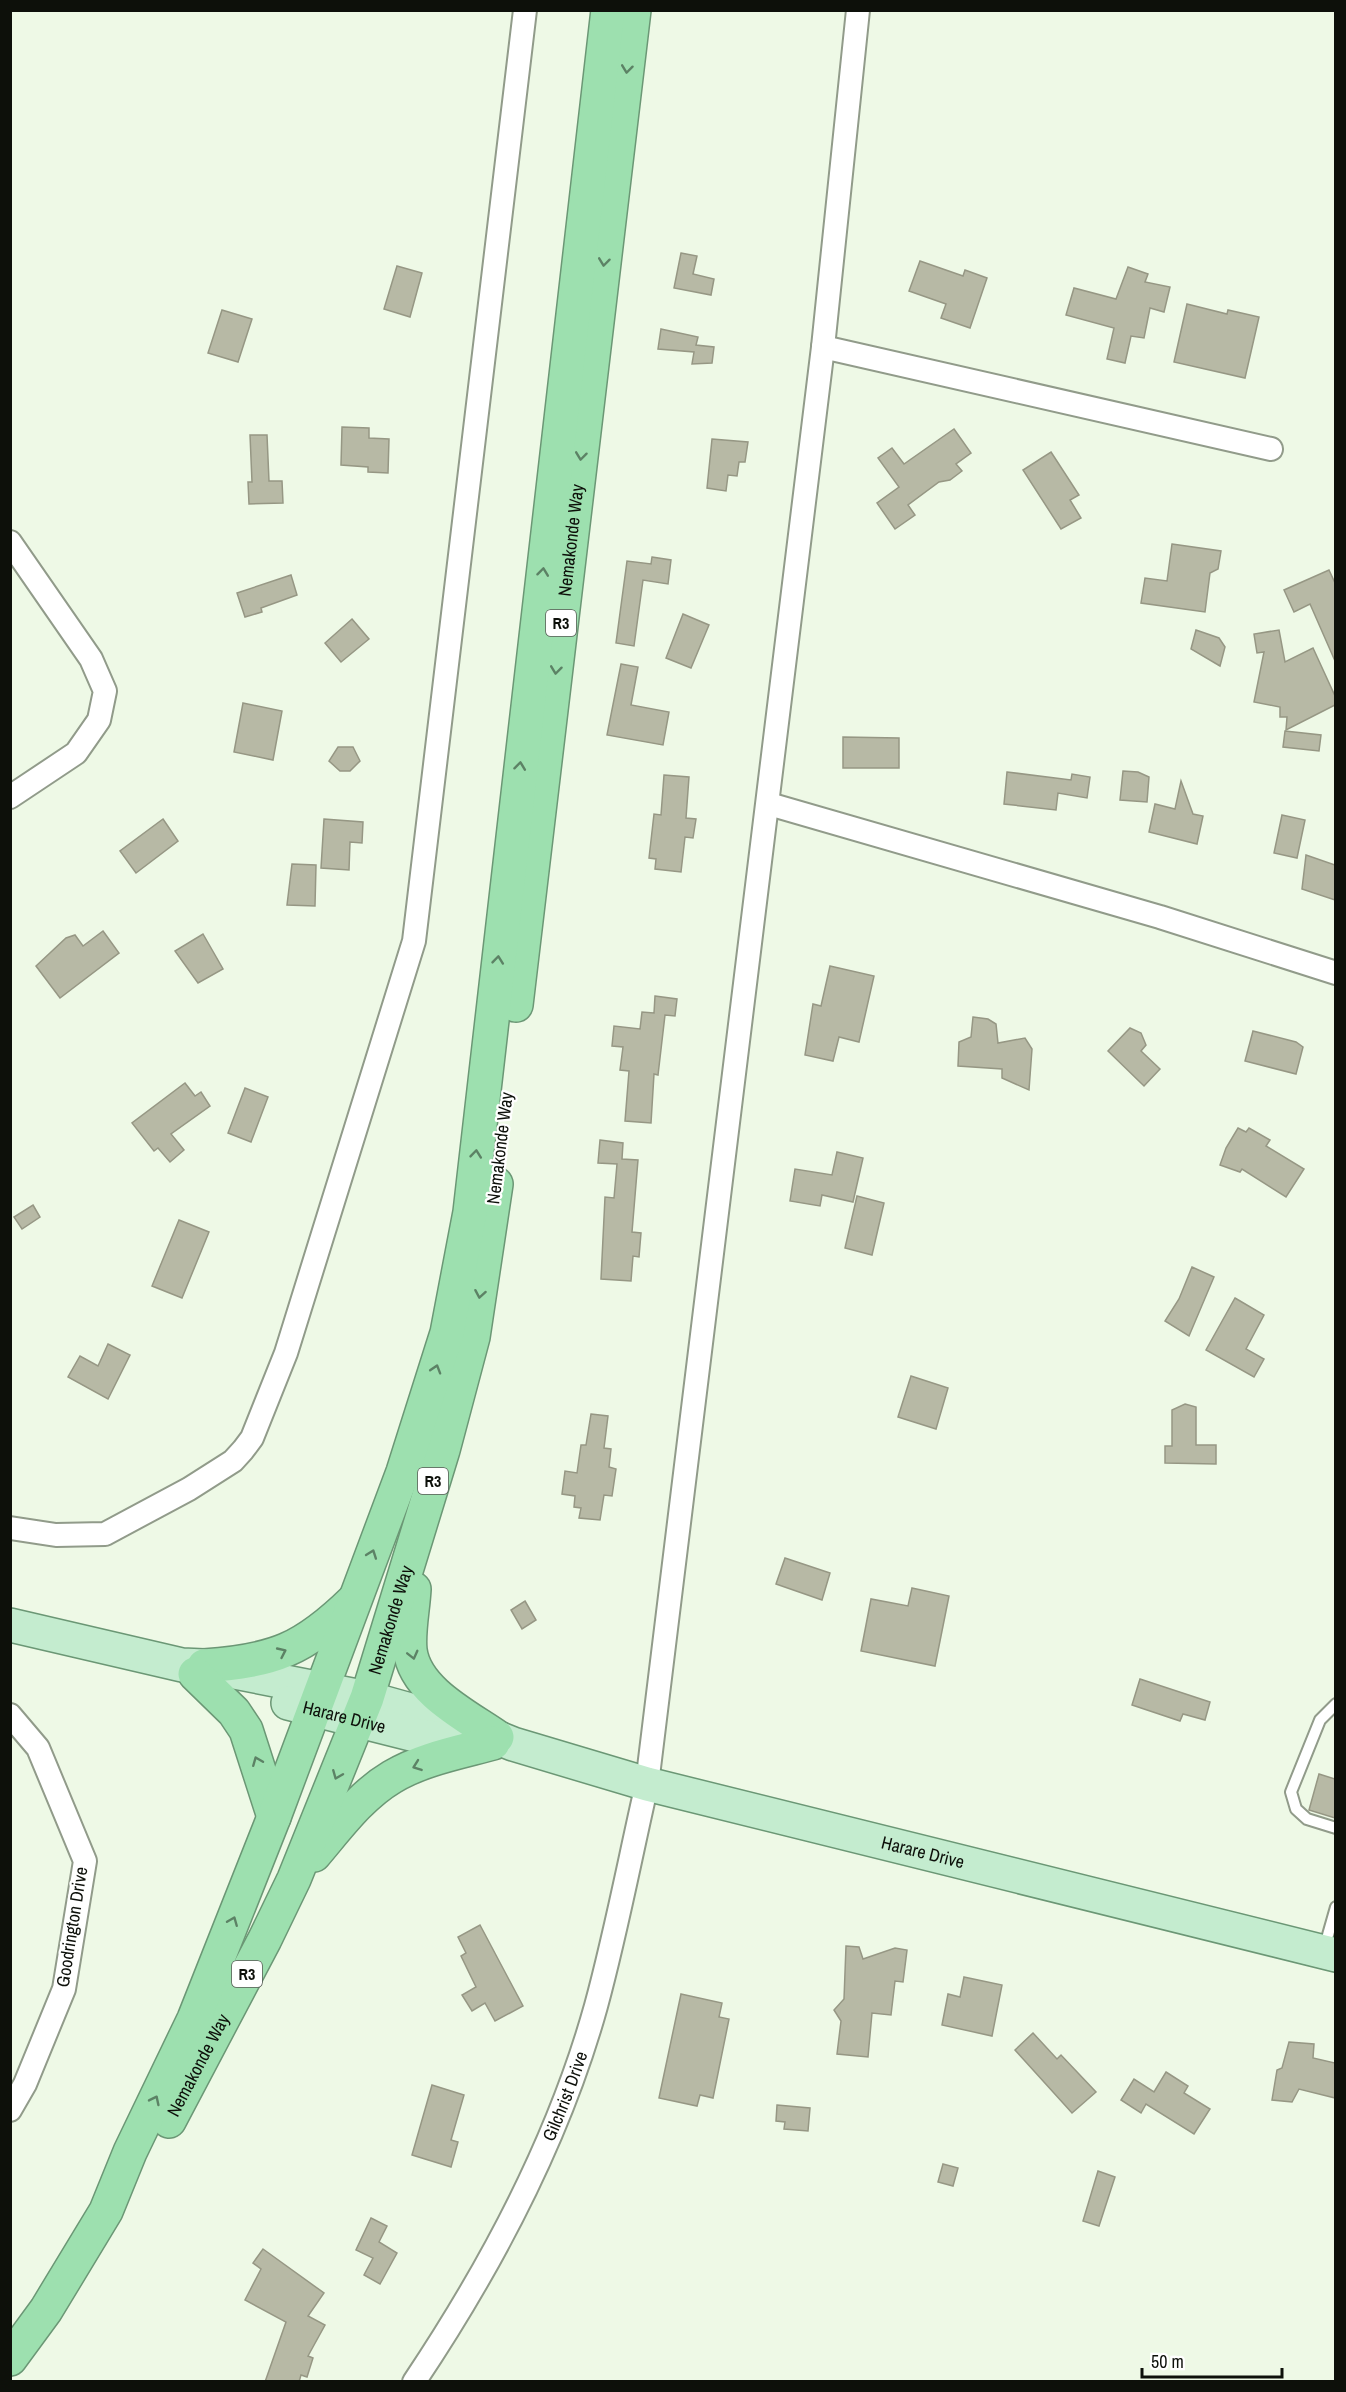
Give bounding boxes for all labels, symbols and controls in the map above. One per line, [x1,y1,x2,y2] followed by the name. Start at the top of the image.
[622,64,634,73] one-way arrow
[599,258,611,267] one-way arrow
[575,451,588,460] one-way arrow
[552,482,590,598] street label: Nemakonde Way
[536,568,548,577] one-way arrow
[546,610,576,636] road number: R3
[550,666,562,675] one-way arrow
[513,762,526,771] one-way arrow
[491,955,504,964] one-way arrow
[480,1090,519,1205] street label: Nemakonde Way
[470,1149,482,1158] one-way arrow
[474,1289,487,1299] one-way arrow
[428,1364,441,1375] one-way arrow
[418,1468,448,1494] road number: R3
[365,1549,378,1560] one-way arrow
[362,1562,419,1678] street label: Nemakonde Way
[275,1648,286,1660] one-way arrow
[405,1650,418,1660] one-way arrow
[300,1694,388,1739] street label: Harare Drive
[252,1756,264,1767] one-way arrow
[412,1758,422,1771] one-way arrow
[332,1769,344,1780] one-way arrow
[879,1830,967,1874] street label: Harare Drive
[50,1865,93,1989] street label: Goodrington Drive
[226,1916,238,1927] one-way arrow
[232,1961,262,1987] road number: R3
[161,2009,236,2121] street label: Nemakonde Way
[536,2048,593,2145] street label: Gilchrist Drive
[148,2095,160,2106] one-way arrow
[1142,2341,1282,2379] scale bar
[1151,2349,1184,2374] text: 50 m

